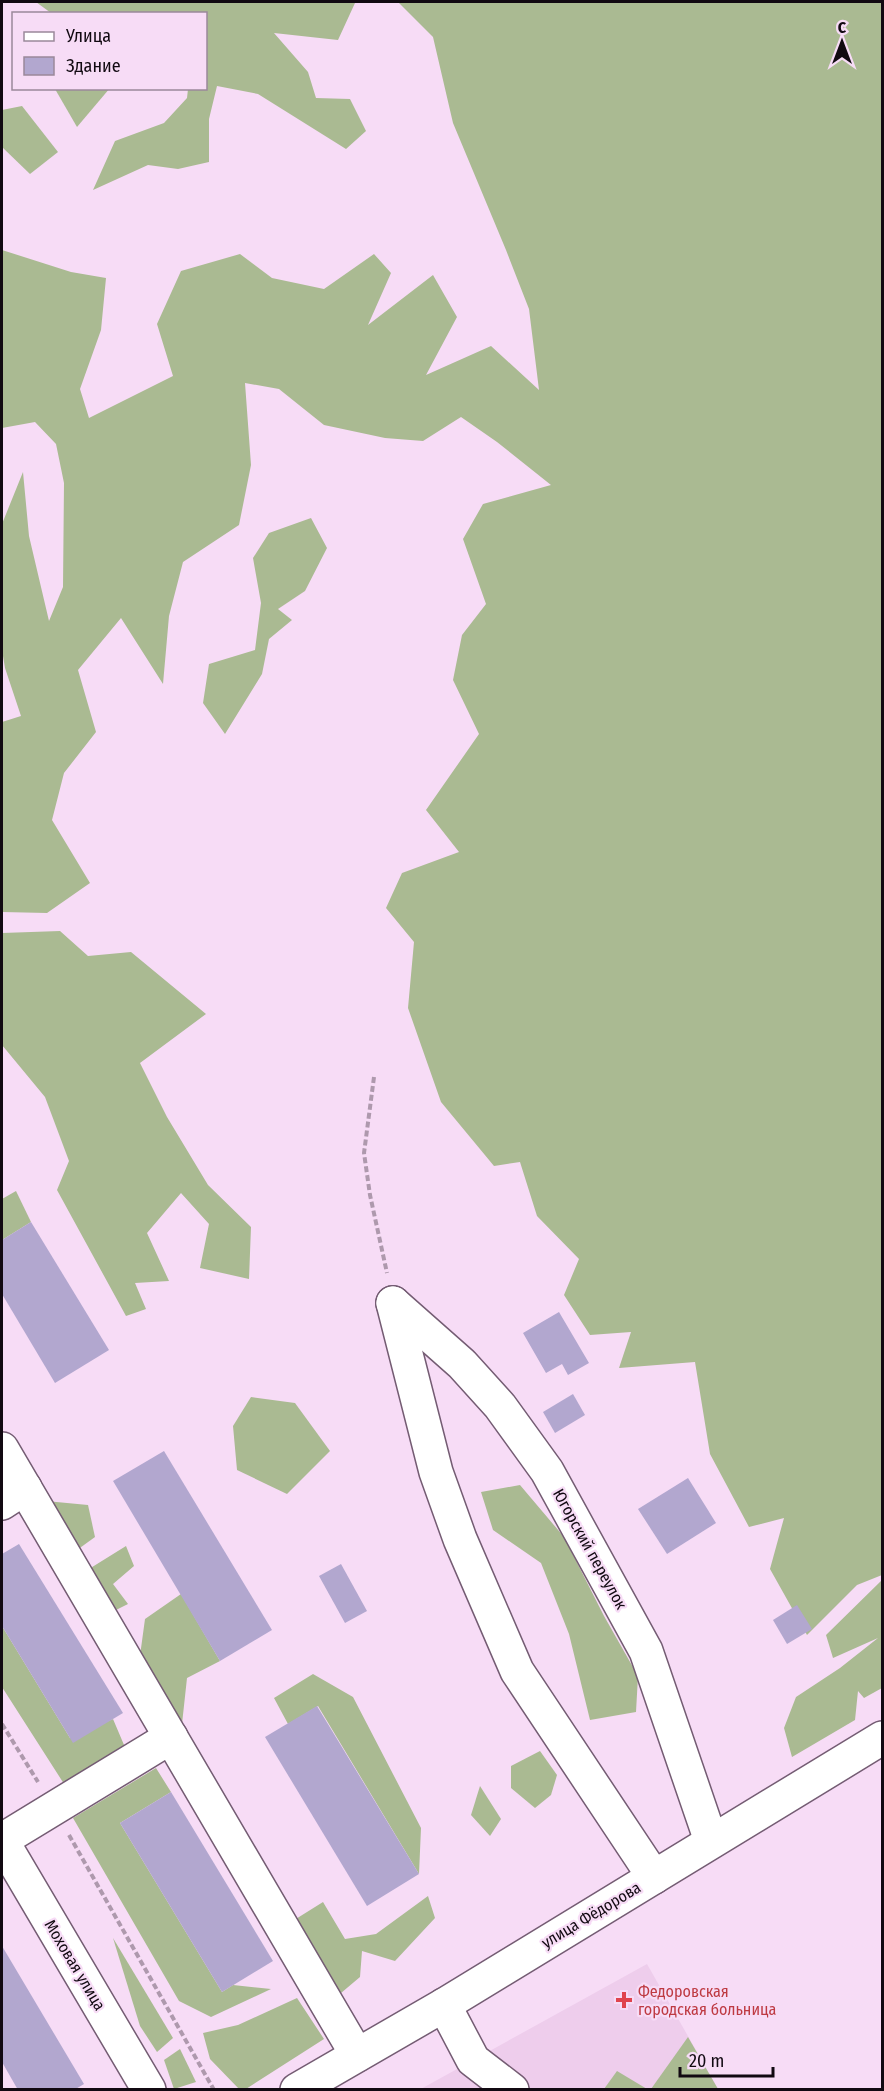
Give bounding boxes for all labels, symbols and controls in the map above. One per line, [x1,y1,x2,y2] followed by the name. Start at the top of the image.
[12,12,207,90] legend
[812,12,872,72] north arrow
[838,18,847,37] text: С
[65,25,111,47] text: Улица
[66,55,121,77] text: Здание
[549,1485,631,1613] street label: Югорский переулок
[538,1878,644,1952] street label: улица Фёдорова
[40,1916,110,2014] street label: Моховая улица
[638,1982,776,2019] place label: Федоровская городская больница
[615,1991,633,2009] marker: Федоровская городская больница
[680,2040,773,2078] scale bar
[689,2050,724,2072] text: 20 m

